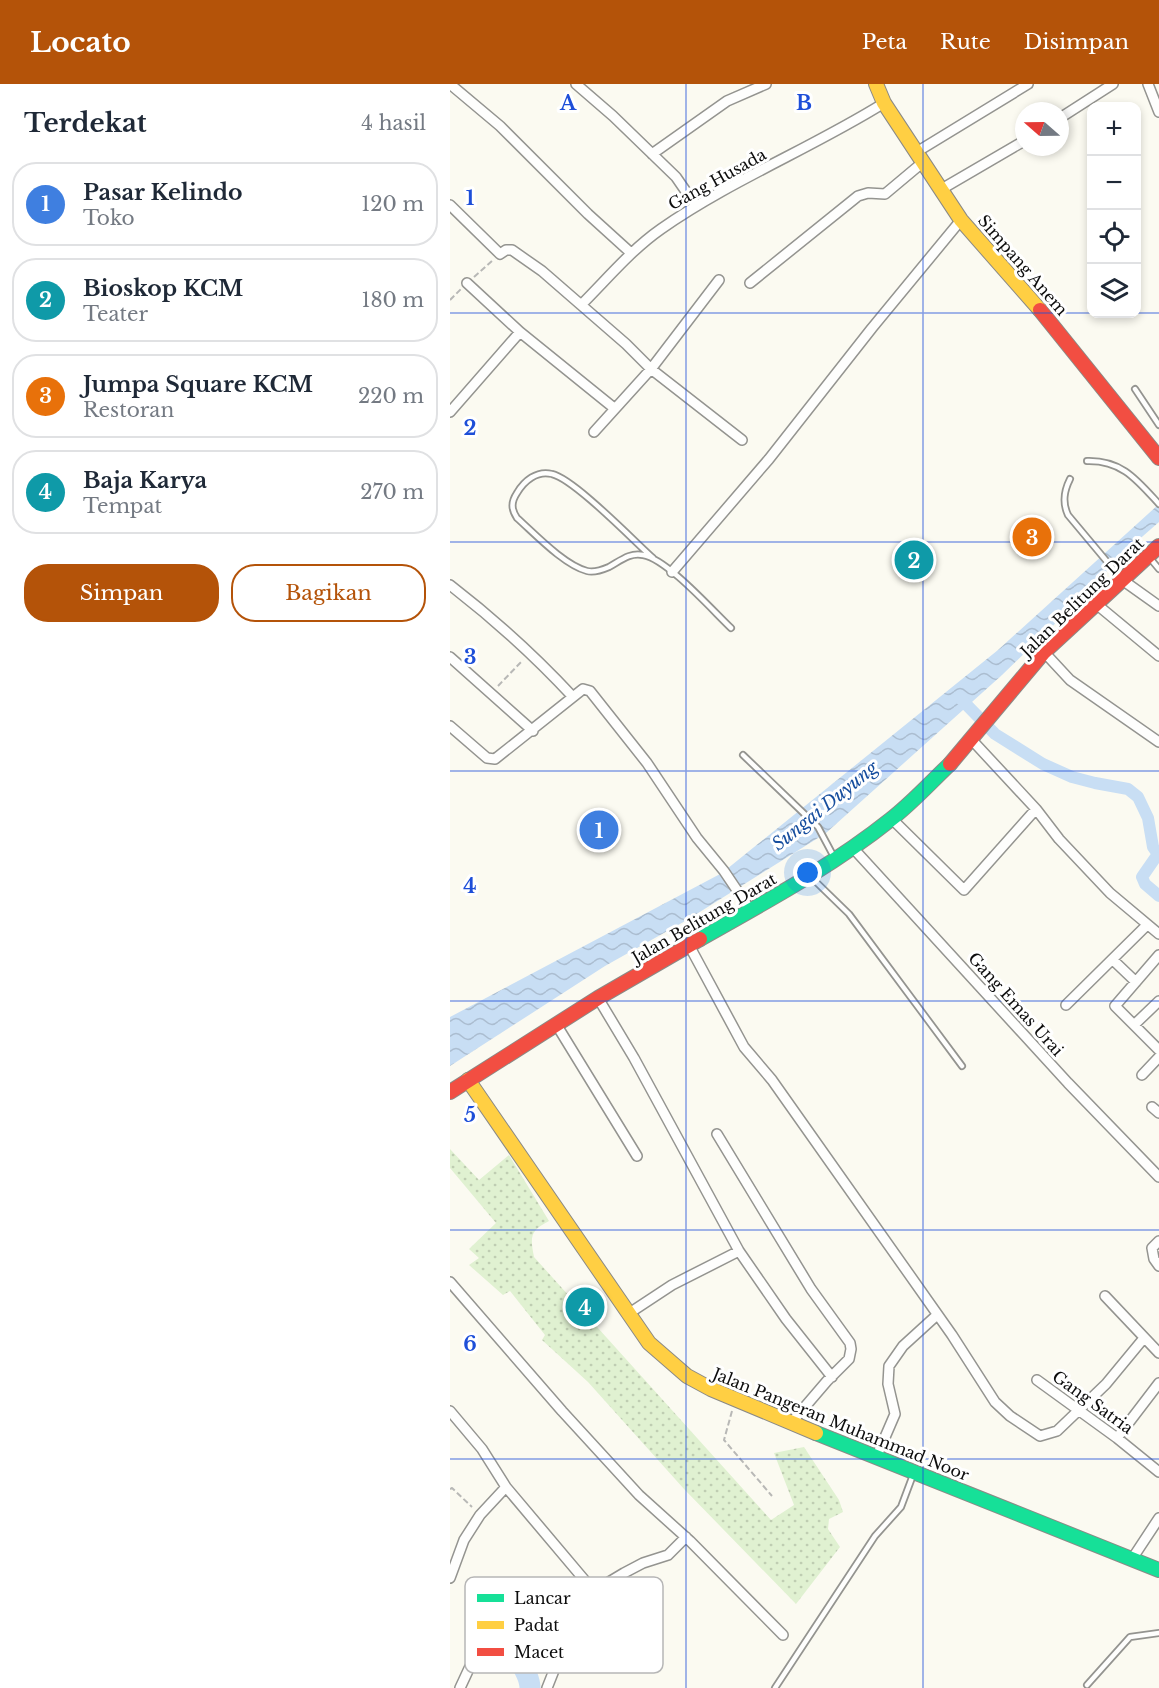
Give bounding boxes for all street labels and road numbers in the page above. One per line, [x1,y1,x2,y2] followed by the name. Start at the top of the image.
[665,144,770,214] street label: Gang Husada
[974,211,1072,319] street label: Simpang Anem
[1015,533,1148,662] street label: Jalan Belitung Darat
[626,868,780,969] street label: Jalan Belitung Darat
[964,948,1068,1060] street label: Gang Emas Urai
[708,1363,972,1485] street label: Jalan Pangeran Muhammad Noor
[1049,1366,1137,1438] street label: Gang Satria

